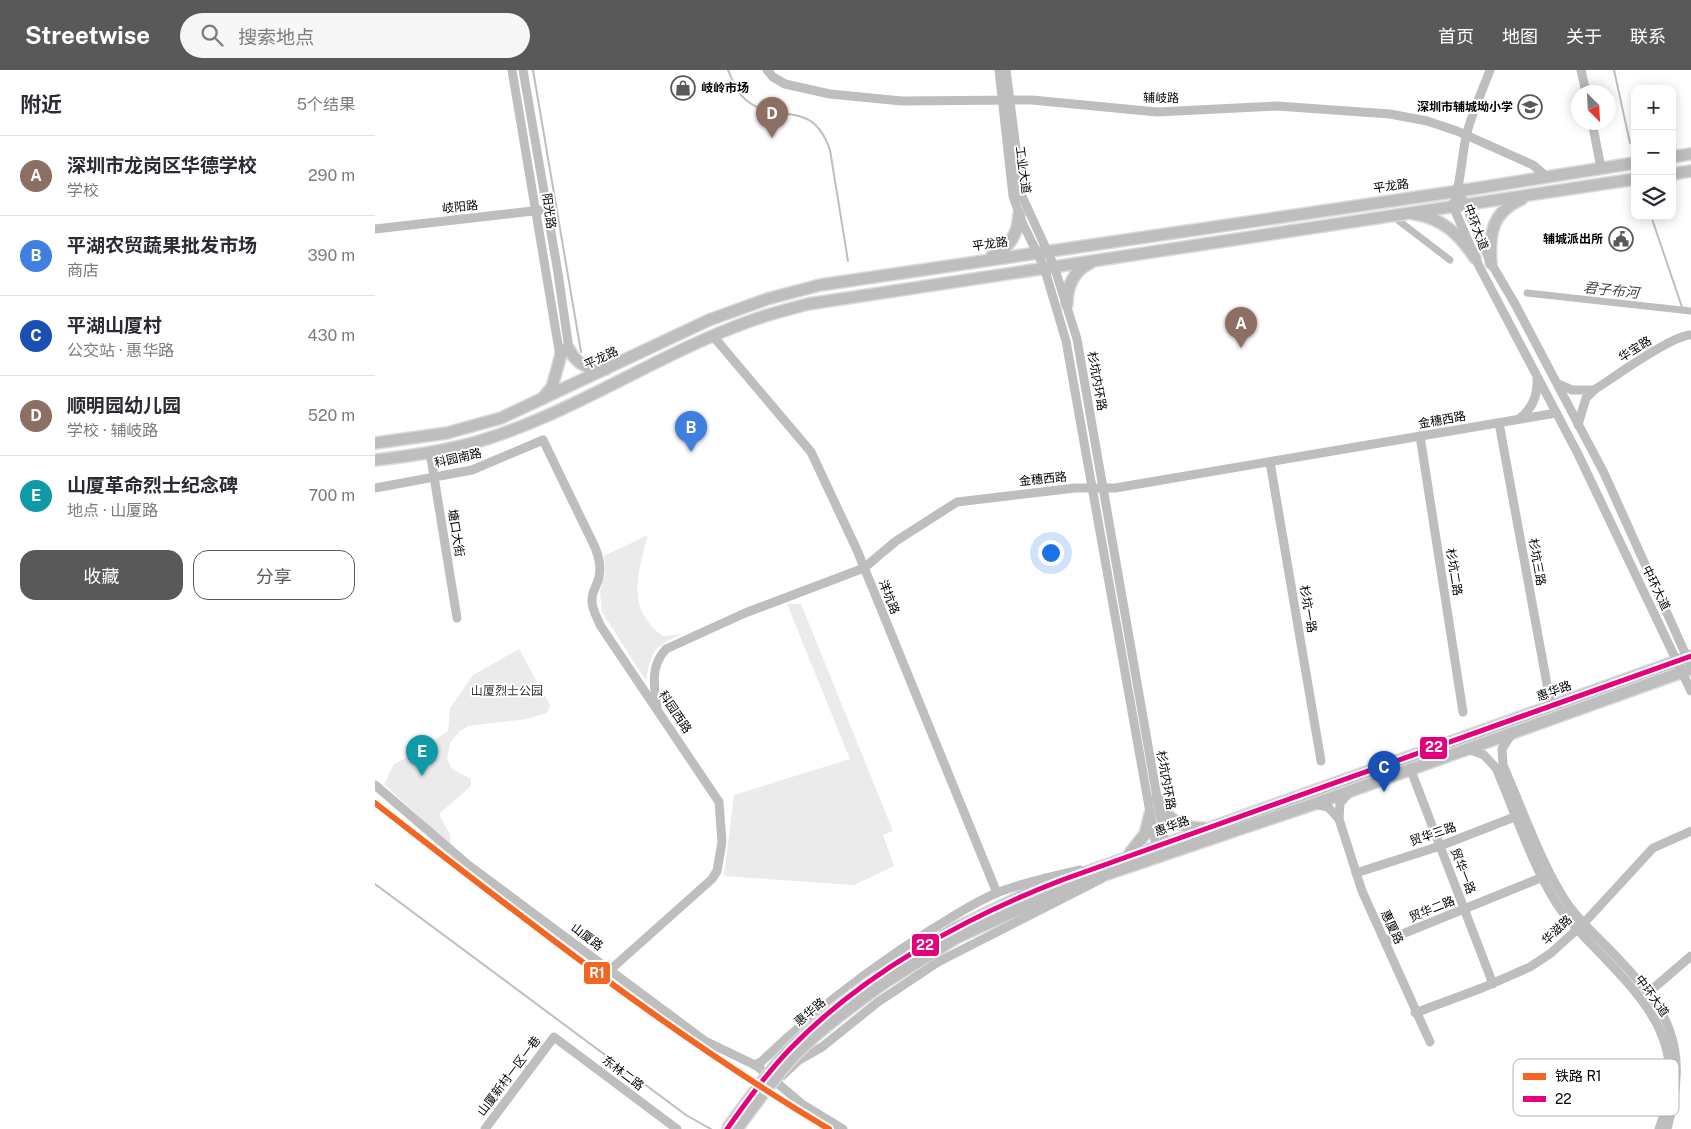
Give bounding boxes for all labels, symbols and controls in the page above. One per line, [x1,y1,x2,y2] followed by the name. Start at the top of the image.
[180,13,530,58] search box
[25,21,150,49] text: Streetwise
[198,21,226,49] icon: search
[238,26,314,48] text: 搜索地点
[1438,26,1474,47] text: 首页
[1502,26,1538,47] text: 地图
[1566,26,1602,47] text: 关于
[1630,26,1666,47] text: 联系
[670,75,696,101] shop icon: 岐岭市场
[701,81,749,95] place label: 岐岭市场
[1571,85,1616,130] north arrow
[1631,85,1676,220] map controls
[1631,85,1676,130] button: +
[1143,91,1179,105] street label: 辅岐路
[20,92,62,117] text: 附近
[1517,94,1543,120] school or university icon: 深圳市辅城坳小学
[297,95,355,114] text: 5个结果
[756,97,788,138] pin: D
[1417,100,1513,114] place label: 深圳市辅城坳小学
[1631,130,1676,175] button: −
[1013,145,1033,195] street label: 工业大道
[67,154,257,176] text: 深圳市龙岗区华德学校
[30,166,42,185] text: A
[308,166,355,185] text: 290 m
[1631,175,1676,220] button: layers
[1372,177,1410,195] street label: 平龙路
[67,181,99,200] text: 学校
[540,192,558,230] street label: 阳光路
[441,198,479,216] street label: 岐阳路
[1461,202,1491,252] street label: 中环大道
[1608,226,1634,252] public building icon: 辅城派出所
[1543,232,1603,246] place label: 辅城派出所
[67,234,257,256] text: 平湖农贸蔬果批发市场
[971,235,1009,253] street label: 平龙路
[31,246,41,265] text: B
[308,246,355,265] text: 390 m
[67,261,99,280] text: 商店
[1582,279,1643,301] water label: 君子布河
[1225,307,1257,348] pin: A
[67,314,162,336] text: 平湖山厦村
[30,326,42,345] text: C
[307,326,355,345] text: 430 m
[1616,334,1654,364] street label: 华宝路
[67,341,174,360] text: 公交站 · 惠华路
[582,344,620,372] street label: 平龙路
[1085,350,1109,412] street label: 杉坑内环路
[67,394,181,416] text: 顺明园幼儿园
[30,406,42,425] text: D
[308,406,355,425] text: 520 m
[1417,409,1467,431] street label: 金穗西路
[675,411,707,452] pin: B
[67,421,158,440] text: 学校 · 辅岐路
[433,446,483,470] street label: 科园南路
[1018,470,1068,488] street label: 金穗西路
[67,474,238,496] text: 山厦革命烈士纪念碑
[31,486,41,505] text: E
[309,486,355,505] text: 700 m
[67,501,158,520] text: 地点 · 山厦路
[445,508,467,558] street label: 塘口大街
[1526,537,1548,587] street label: 杉坑三路
[1038,540,1064,566] your location
[1443,547,1465,597] street label: 杉坑二路
[20,550,183,600] button: 收藏
[193,550,355,600] button: 分享
[1639,563,1673,613] street label: 中环大道
[876,578,902,616] street label: 洋坑路
[1297,584,1319,634] street label: 杉坑一路
[1535,678,1573,704] street label: 惠华路
[471,684,543,698] park label: 山厦烈士公园
[656,688,694,736] street label: 科园西路
[406,735,438,776] pin: E
[1419,736,1448,760] line badge: 22
[1425,739,1443,755] text: 22
[1154,749,1178,811] street label: 杉坑内环路
[1368,751,1400,792] pin: C
[1153,813,1191,839] street label: 惠华路
[1408,820,1458,848] street label: 贸华三路
[1448,846,1478,896] street label: 贸华一路
[1407,894,1457,924] street label: 贸华二路
[1378,908,1406,946] street label: 惠厦路
[1539,913,1575,947] street label: 华滋路
[568,921,606,953] street label: 山厦路
[911,933,940,957] line badge: 22
[916,937,934,953] text: 22
[583,961,611,985] line badge: R1
[589,965,605,981] text: R1
[1632,972,1672,1020] street label: 中环大道
[792,995,828,1029] street label: 惠华路
[475,1033,543,1119] street label: 山厦新村一区一巷
[600,1053,646,1093] street label: 东林二路
[1513,1059,1679,1116] legend
[1555,1068,1602,1084] text: 铁路 R1
[1555,1091,1572,1107] text: 22

